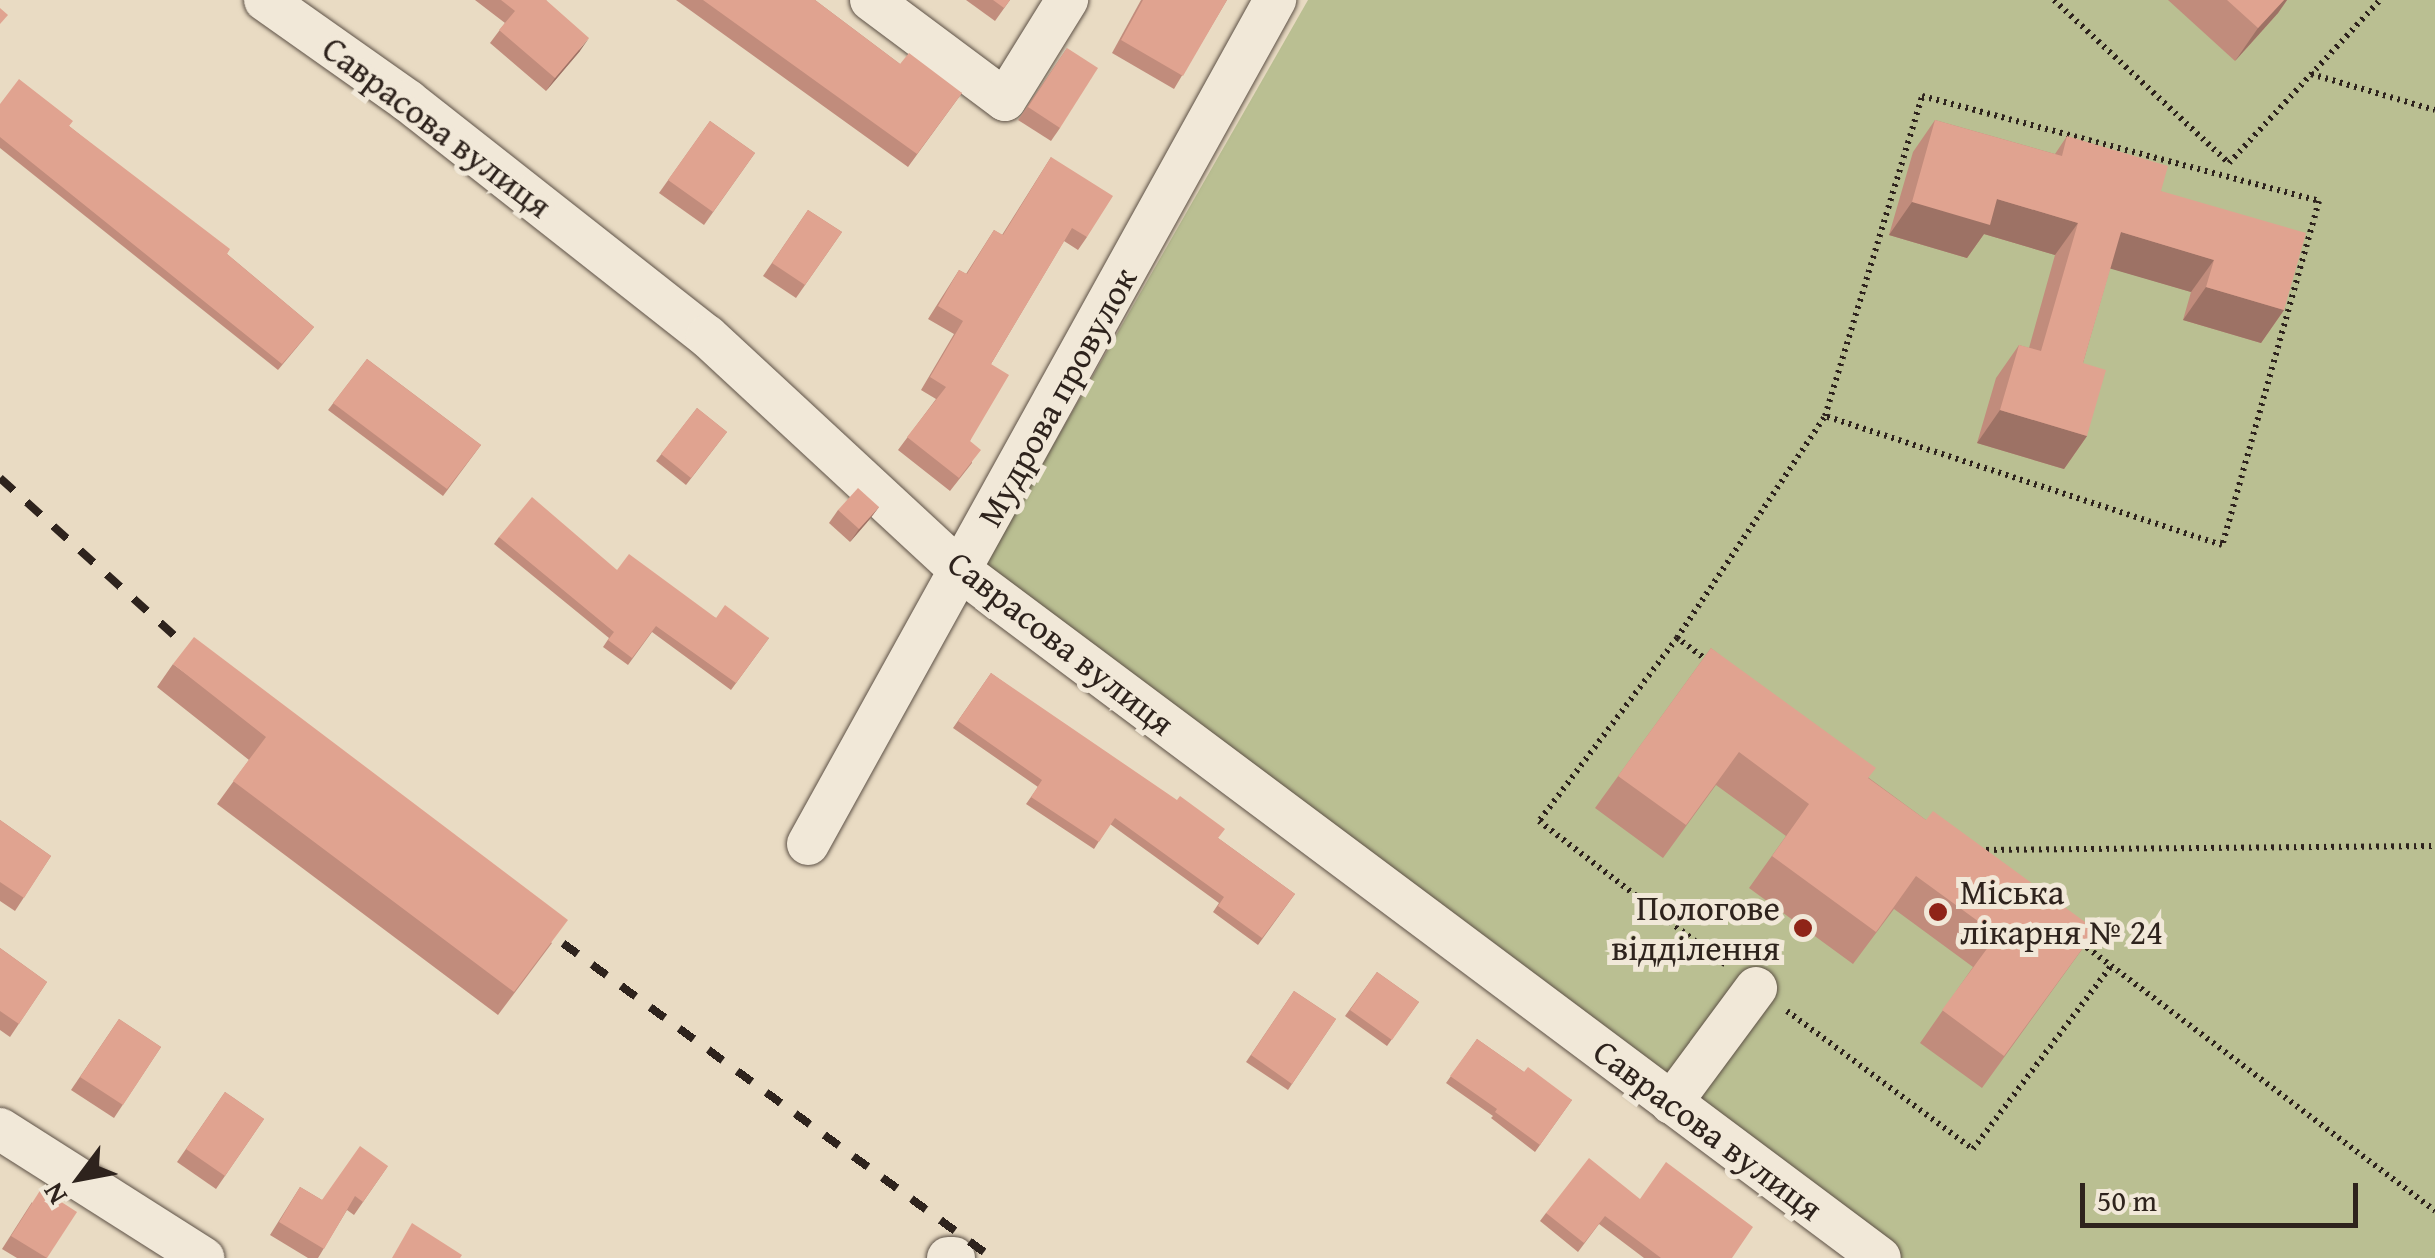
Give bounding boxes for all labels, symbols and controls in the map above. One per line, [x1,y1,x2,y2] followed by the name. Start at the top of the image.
[314,27,560,227] street label: Саврасова вулиця
[968,260,1146,534] street label: Мудрова провулок
[939,542,1183,744] street label: Саврасова вулиця
[1960,871,2163,953] place label: Міська лікарня № 24
[1611,887,1780,969] place label: Пологове відділення
[1925,899,1951,925] marker: Міська лікарня № 24
[1790,915,1816,941] marker: Пологове відділення
[1585,1030,1831,1230] street label: Саврасова вулиця
[30,1128,130,1228] north arrow
[2085,1163,2362,1225] scale bar
[32,1175,76,1213] text: N
[2097,1178,2157,1222] text: 50 m

